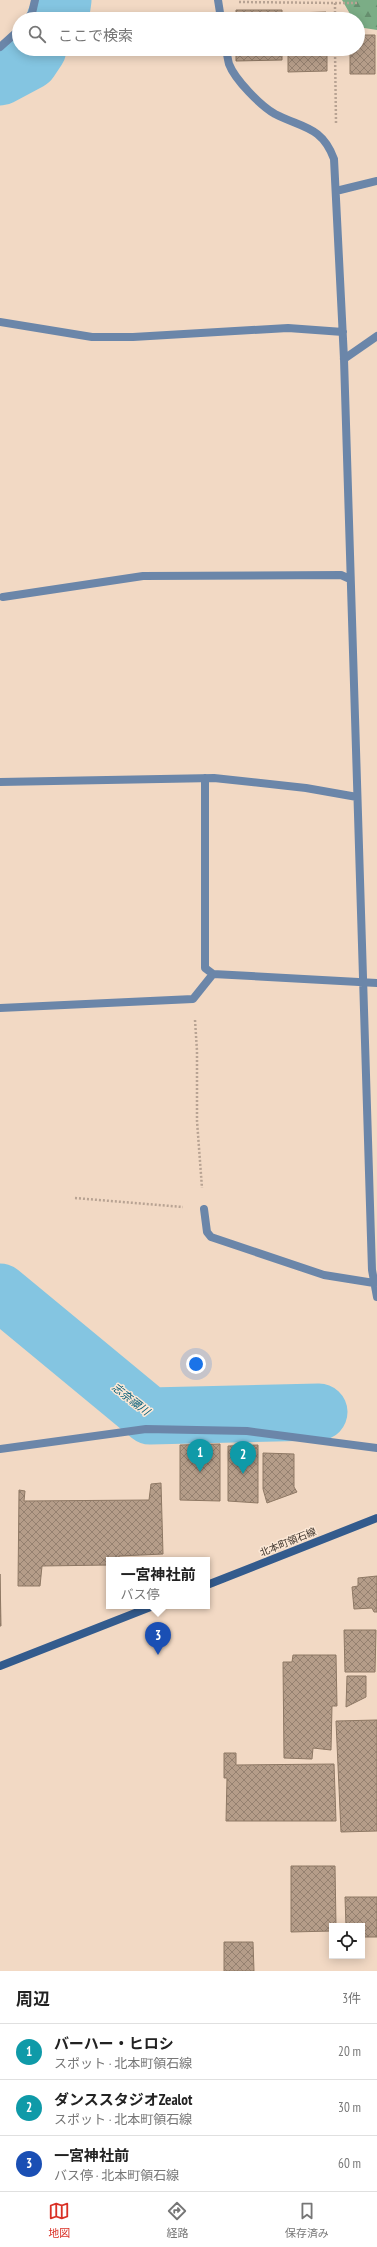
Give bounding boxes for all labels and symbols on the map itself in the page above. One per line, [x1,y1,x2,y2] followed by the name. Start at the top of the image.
[186,1354,206,1374] your location
[109,1380,153,1419] water label: 志奈禰川
[187,1439,213,1472] pin: 1
[230,1441,256,1474] pin: 2
[258,1525,318,1559] street label: 北本町領石線
[145,1622,171,1655] pin: 3

